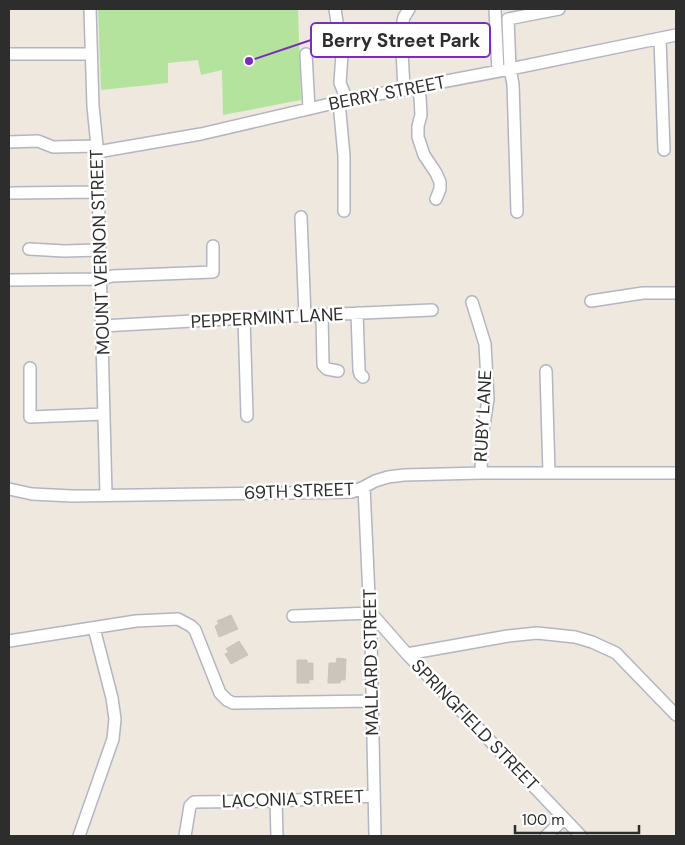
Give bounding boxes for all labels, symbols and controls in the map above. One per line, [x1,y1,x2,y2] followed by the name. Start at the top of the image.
[311,23,490,57] callout: Berry Street Park
[322,28,480,53] text: Berry Street Park
[327,70,447,116] street label: BERRY STREET
[84,149,116,355] street label: MOUNT VERNON STREET
[190,302,344,334] street label: PEPPERMINT LANE
[469,369,497,463] street label: RUBY LANE
[244,477,354,505] street label: 69TH STREET
[358,588,384,736] street label: MALLARD STREET
[406,654,544,796] street label: SPRINGFIELD STREET
[221,785,365,813] street label: LACONIA STREET
[515,802,639,834] scale bar
[522,810,565,830] text: 100 m

